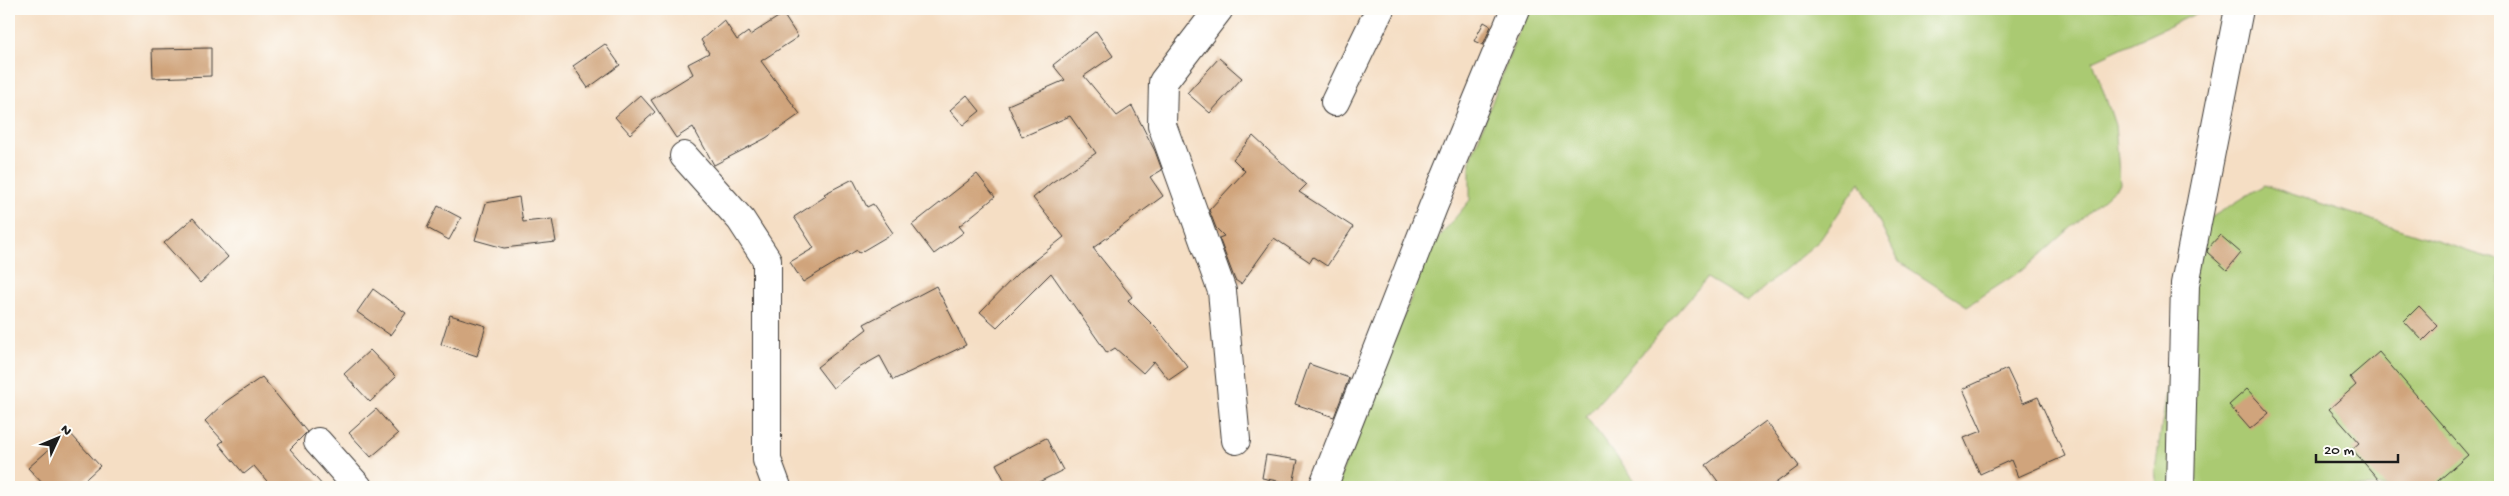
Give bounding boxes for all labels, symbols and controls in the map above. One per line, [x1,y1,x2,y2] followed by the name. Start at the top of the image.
[32,414,82,464] north arrow
[56,422,75,440] text: N
[2316,431,2399,463] scale bar
[2324,442,2354,460] text: 20 m

